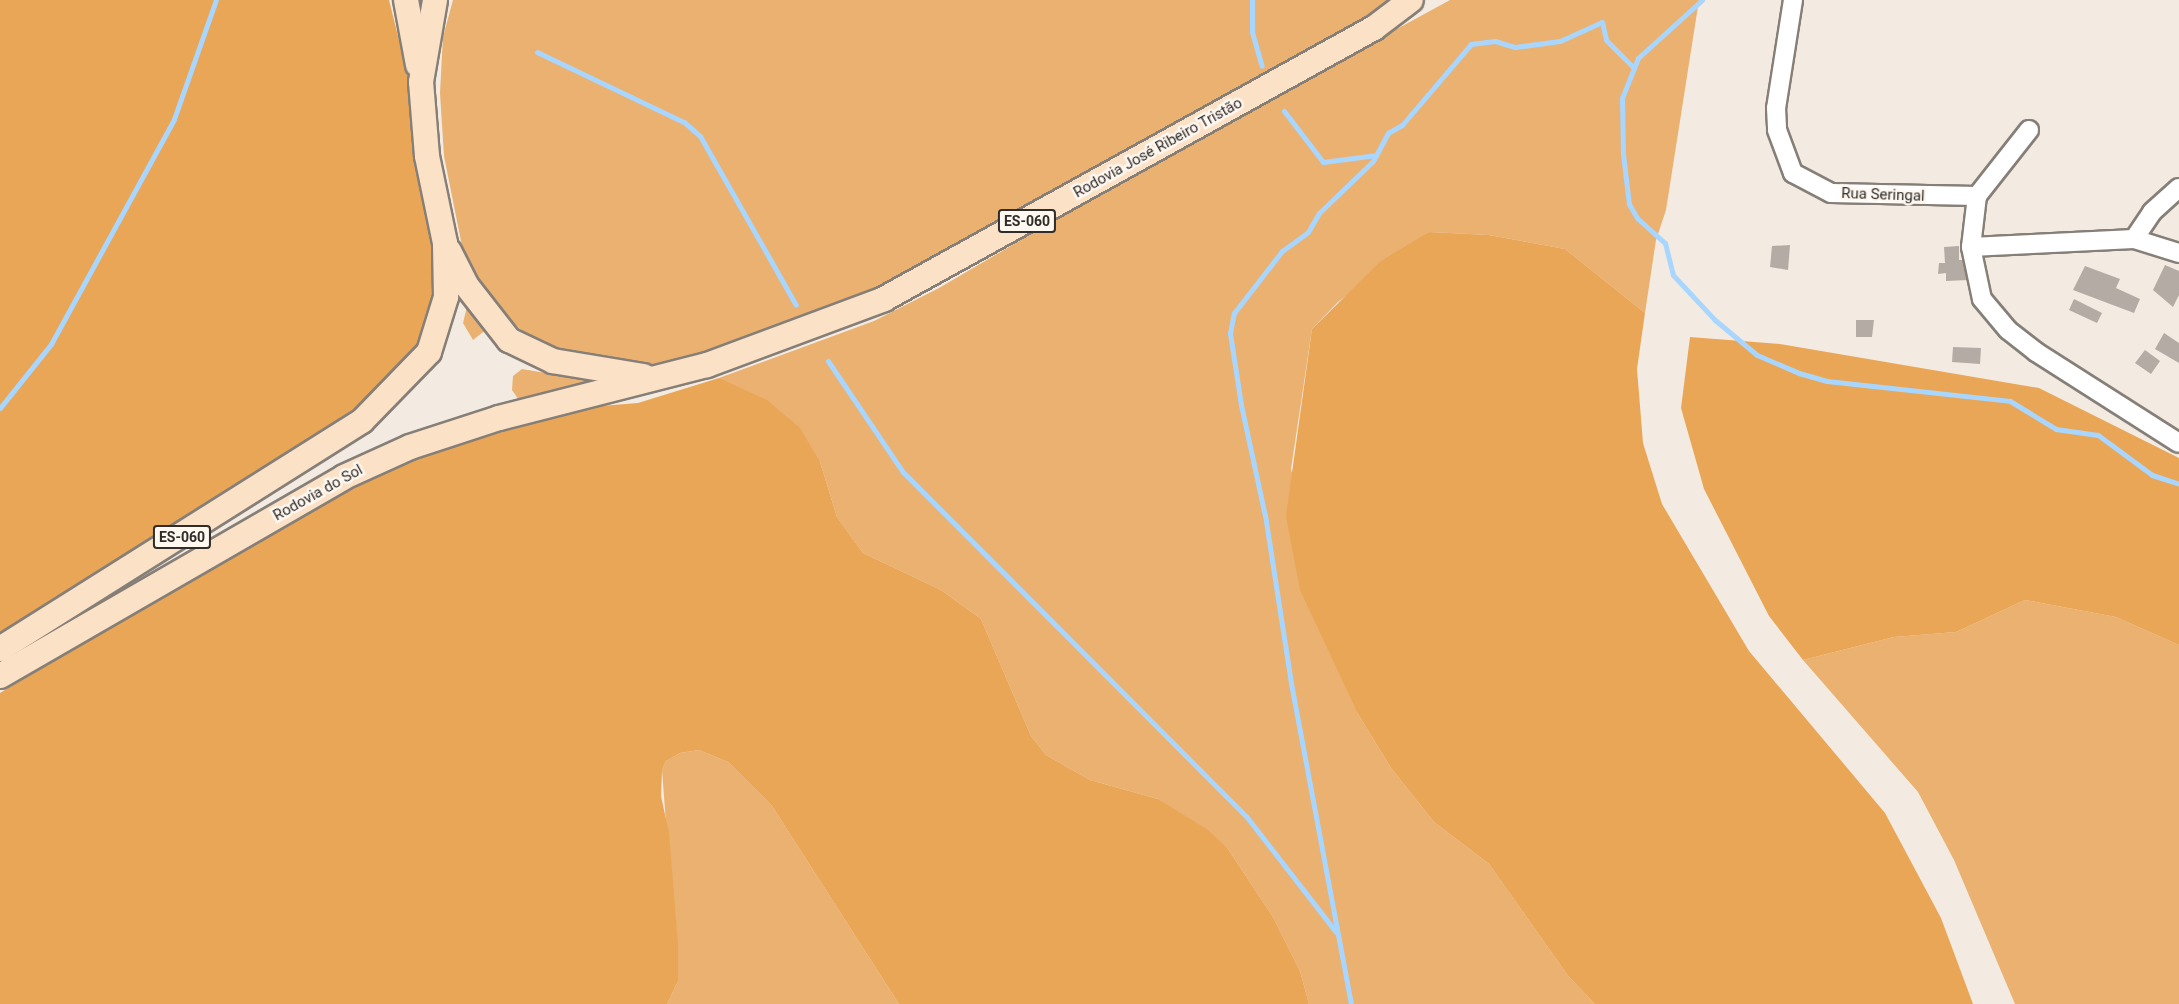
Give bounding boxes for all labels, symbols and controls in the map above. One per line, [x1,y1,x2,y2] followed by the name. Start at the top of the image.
[1070,94,1246,202] street label: Rodovia José Ribeiro Tristão
[1841,185,1925,205] street label: Rua Seringal
[997,210,1057,232] road number: ES-060
[270,461,366,525] street label: Rodovia do Sol
[152,526,212,548] road number: ES-060

